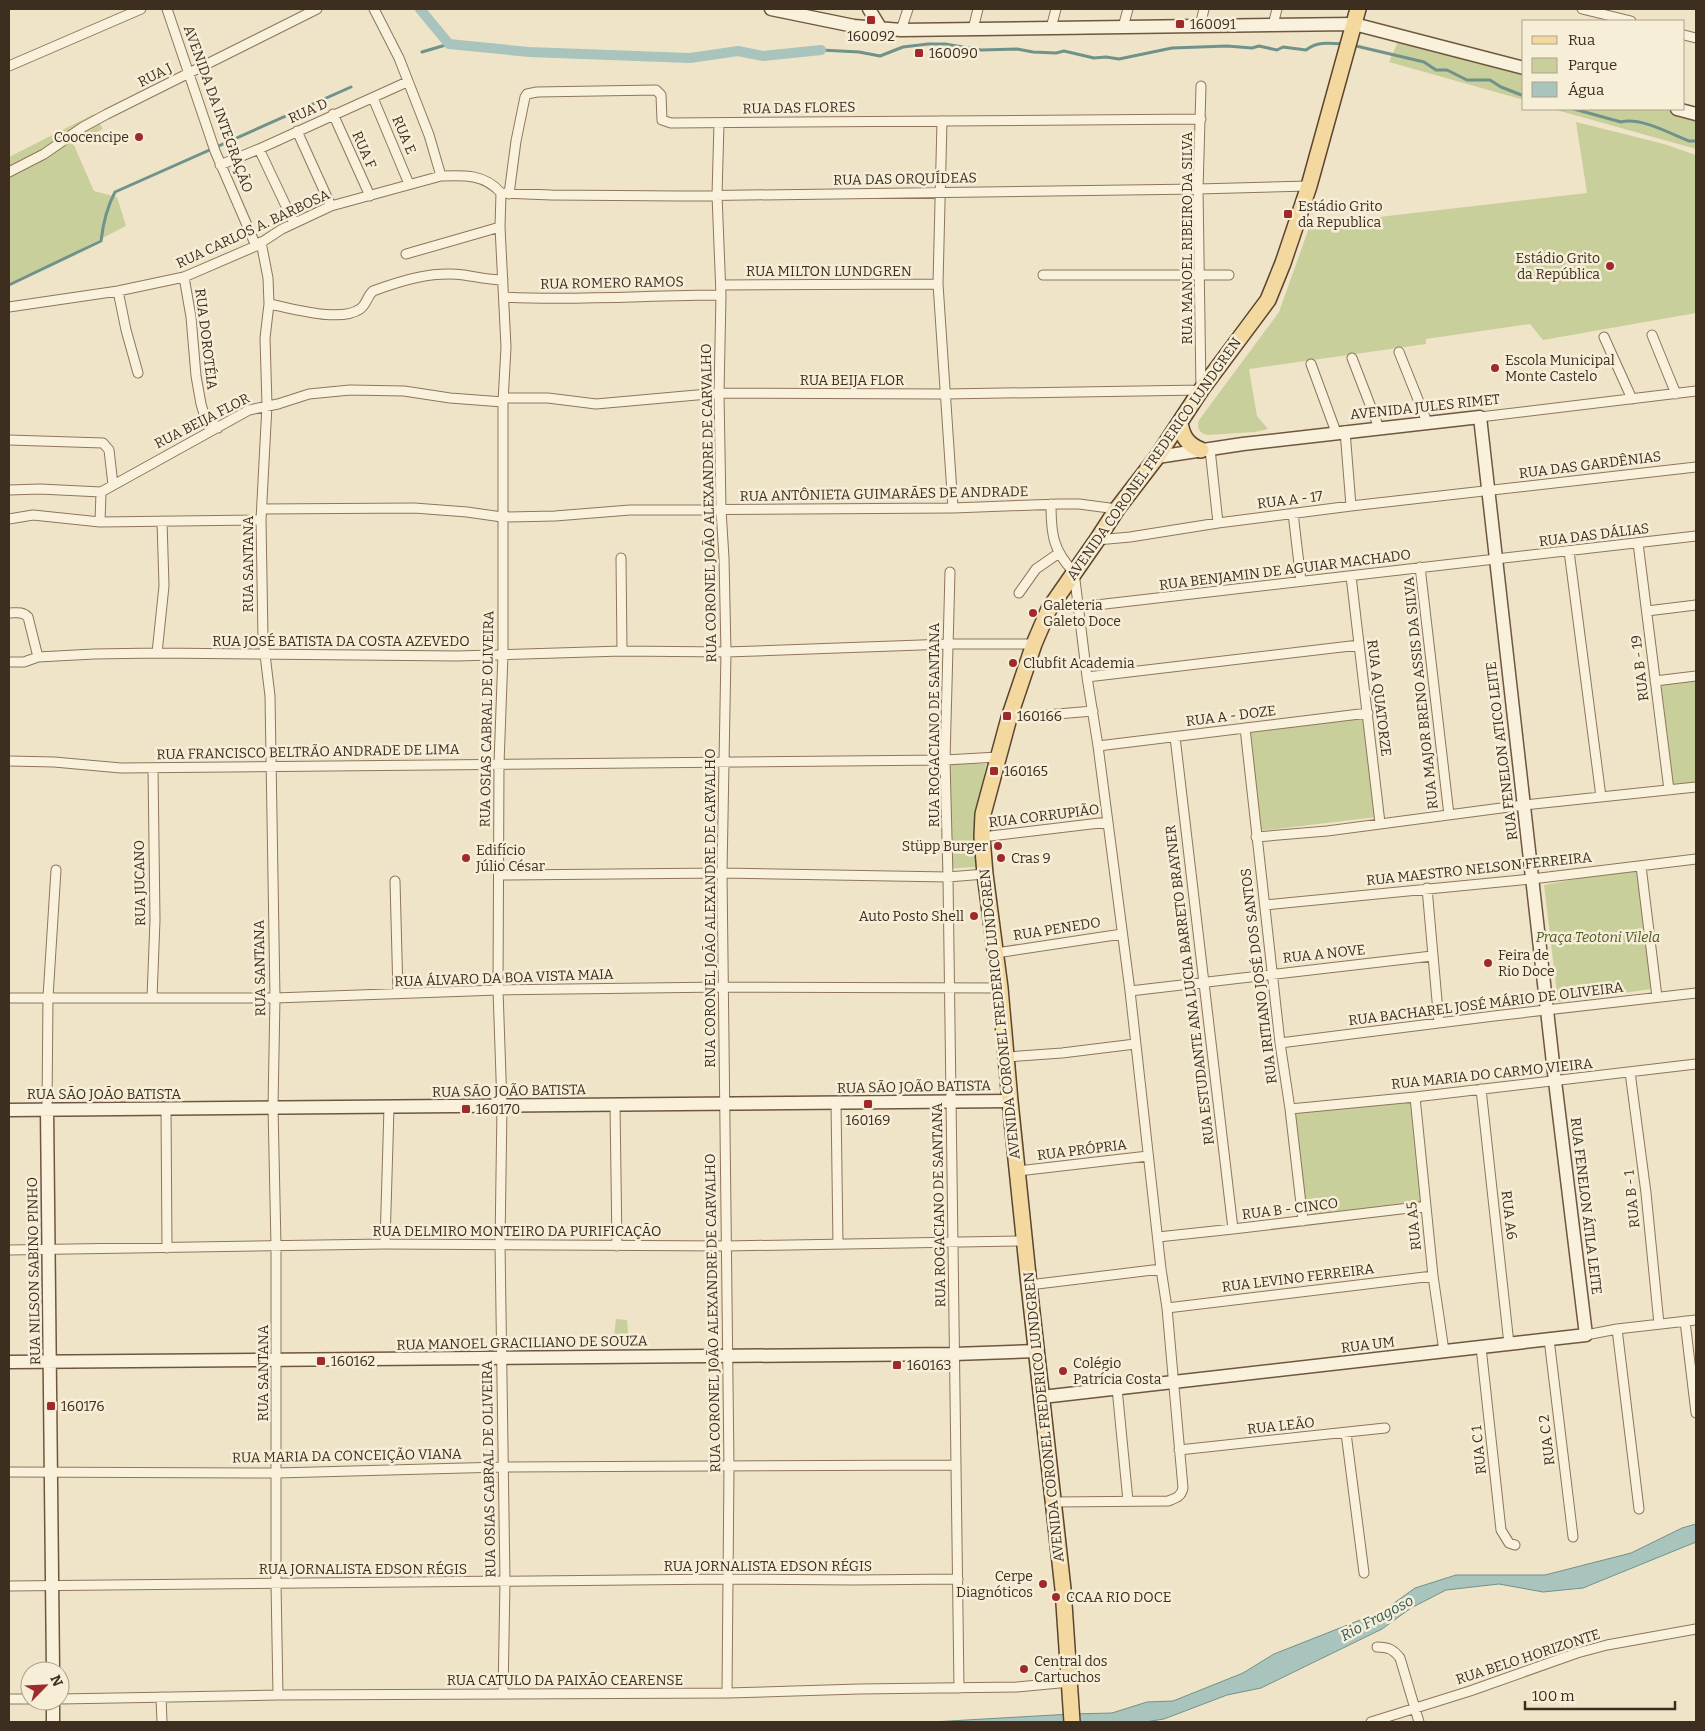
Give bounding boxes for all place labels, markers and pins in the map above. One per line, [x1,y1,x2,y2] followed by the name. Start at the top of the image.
[865,14,877,26] marker: 160092
[1190,16,1236,33] place label: 160091
[1174,18,1186,30] marker: 160091
[847,28,895,45] place label: 160092
[929,45,978,62] place label: 160090
[913,47,925,59] marker: 160090
[54,129,129,146] place label: Coocencipe
[133,131,145,143] marker: Coocencipe
[1298,198,1383,231] place label: Estádio Grito da Republica
[1282,208,1294,220] marker: Estádio Grito da Republica
[1516,250,1600,283] place label: Estádio Grito da República
[1604,260,1616,272] marker: Estádio Grito da República
[1505,352,1615,385] place label: Escola Municipal Monte Castelo
[1489,362,1501,374] marker: Escola Municipal Monte Castelo
[1043,597,1121,630] place label: Galeteria Galeto Doce
[1027,607,1039,619] marker: Galeteria Galeto Doce
[1023,655,1135,672] place label: Clubfit Academia
[1007,657,1019,669] marker: Clubfit Academia
[1017,708,1062,725] place label: 160166
[1001,710,1013,722] marker: 160166
[1004,763,1048,780] place label: 160165
[988,765,1000,777] marker: 160165
[902,838,988,855] place label: Stüpp Burger
[992,840,1004,852] marker: Stüpp Burger
[475,842,545,875] place label: Edifício Júlio César
[1011,850,1051,867] place label: Cras 9
[460,852,472,864] marker: Edifício Júlio César
[995,852,1007,864] marker: Cras 9
[859,908,964,925] place label: Auto Posto Shell
[968,910,980,922] marker: Auto Posto Shell
[1498,947,1555,980] place label: Feira de Rio Doce
[1482,957,1494,969] marker: Feira de Rio Doce
[862,1098,874,1110] marker: 160169
[476,1101,520,1118] place label: 160170
[460,1103,472,1115] marker: 160170
[846,1112,890,1129] place label: 160169
[331,1353,375,1370] place label: 160162
[315,1355,327,1367] marker: 160162
[1073,1355,1162,1388] place label: Colégio Patrícia Costa
[907,1357,952,1374] place label: 160163
[891,1359,903,1371] marker: 160163
[1057,1365,1069,1377] marker: Colégio Patrícia Costa
[61,1398,104,1415] place label: 160176
[45,1400,57,1412] marker: 160176
[956,1568,1033,1601] place label: Cerpe Diagnóticos
[1037,1578,1049,1590] marker: Cerpe Diagnóticos
[1066,1589,1172,1606] place label: CCAA RIO DOCE
[1050,1591,1062,1603] marker: CCAA RIO DOCE
[1034,1653,1108,1686] place label: Central dos Cartuchos
[1018,1663,1030,1675] marker: Central dos Cartuchos

